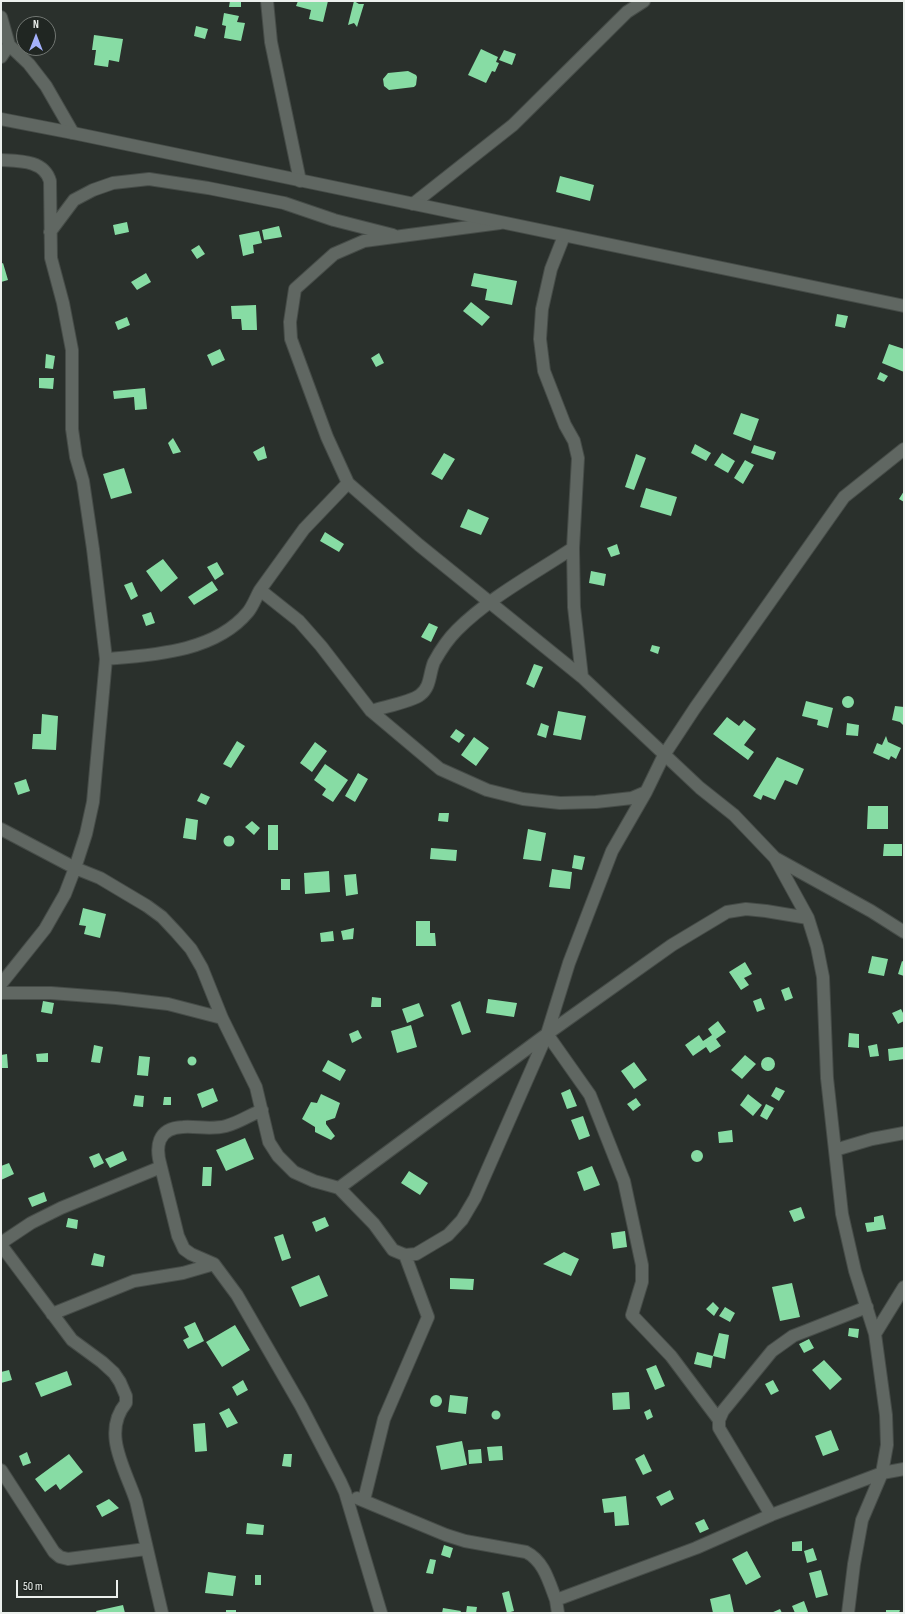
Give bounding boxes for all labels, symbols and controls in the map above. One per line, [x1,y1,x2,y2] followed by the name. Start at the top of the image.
[16,16,56,56] north arrow
[33,18,39,31] text: N
[18,1572,120,1598] scale bar
[23,1579,43,1594] text: 50 m

